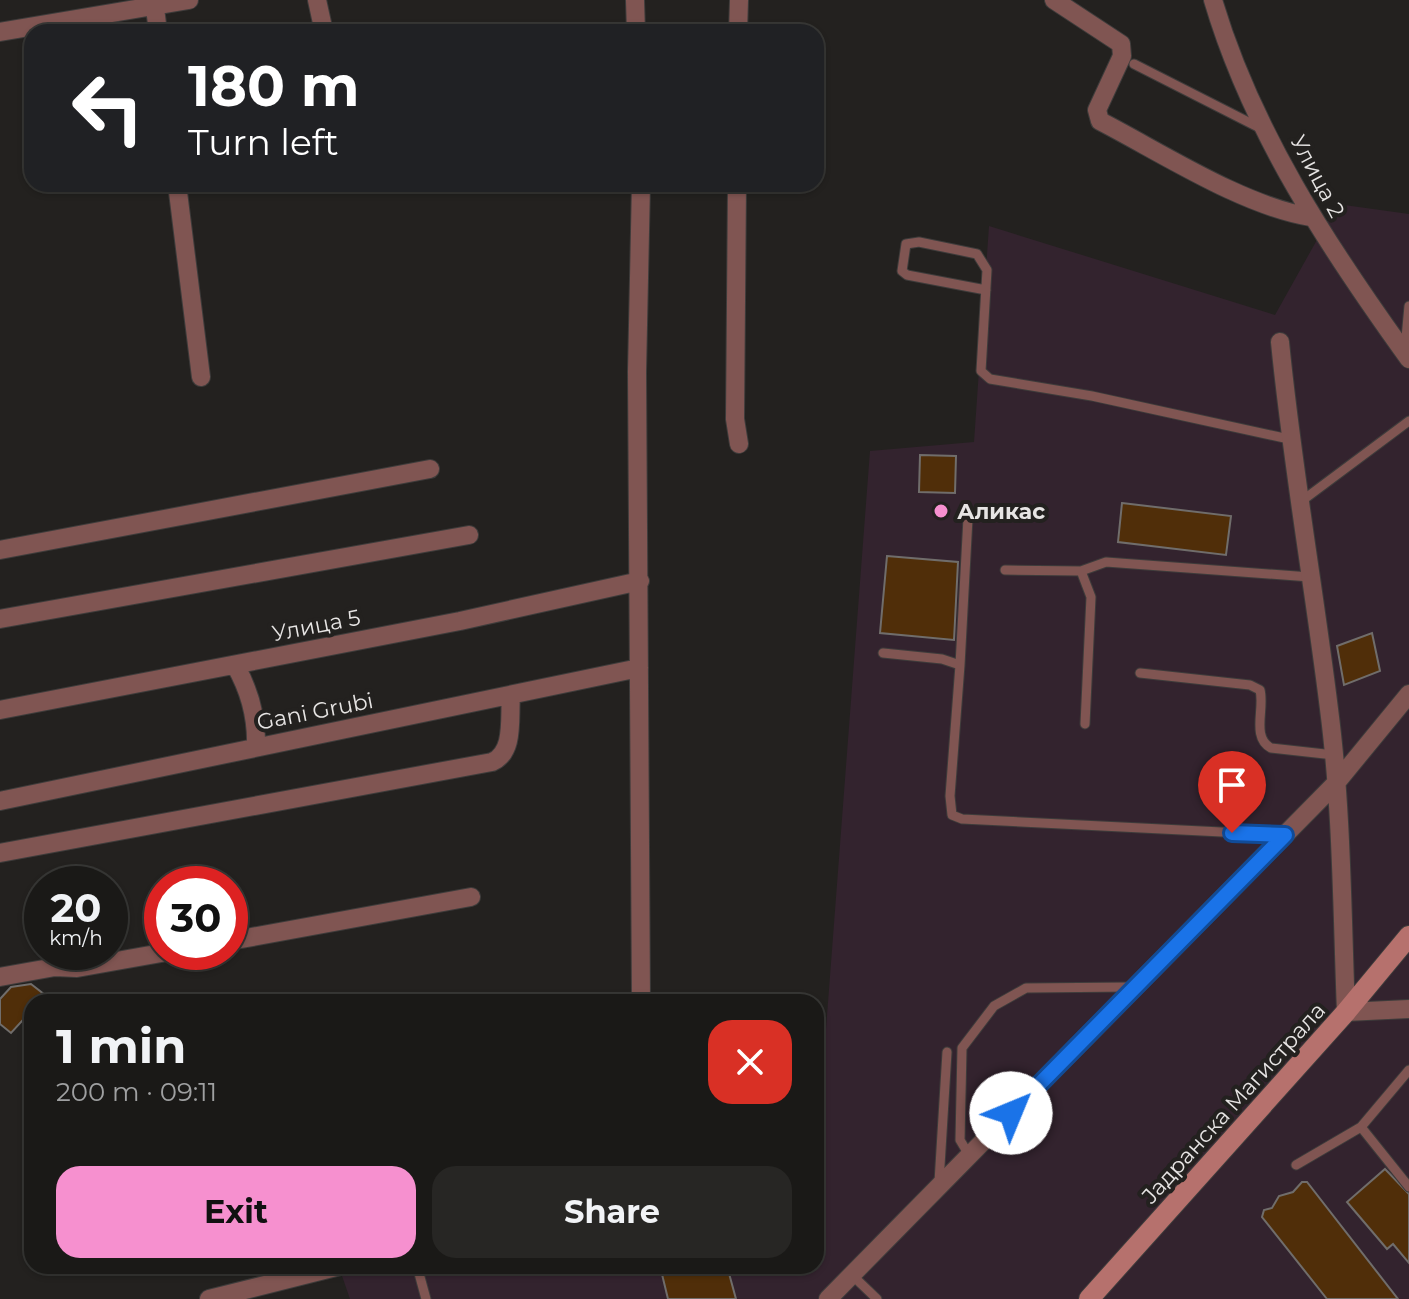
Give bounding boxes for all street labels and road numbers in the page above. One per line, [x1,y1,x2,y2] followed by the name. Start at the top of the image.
[1285,130,1350,222] street label: Улица 2
[270,604,363,647] street label: Улица 5
[255,687,376,736] street label: Gani Grubi
[1136,997,1331,1210] street label: Јадранска Магистрала

